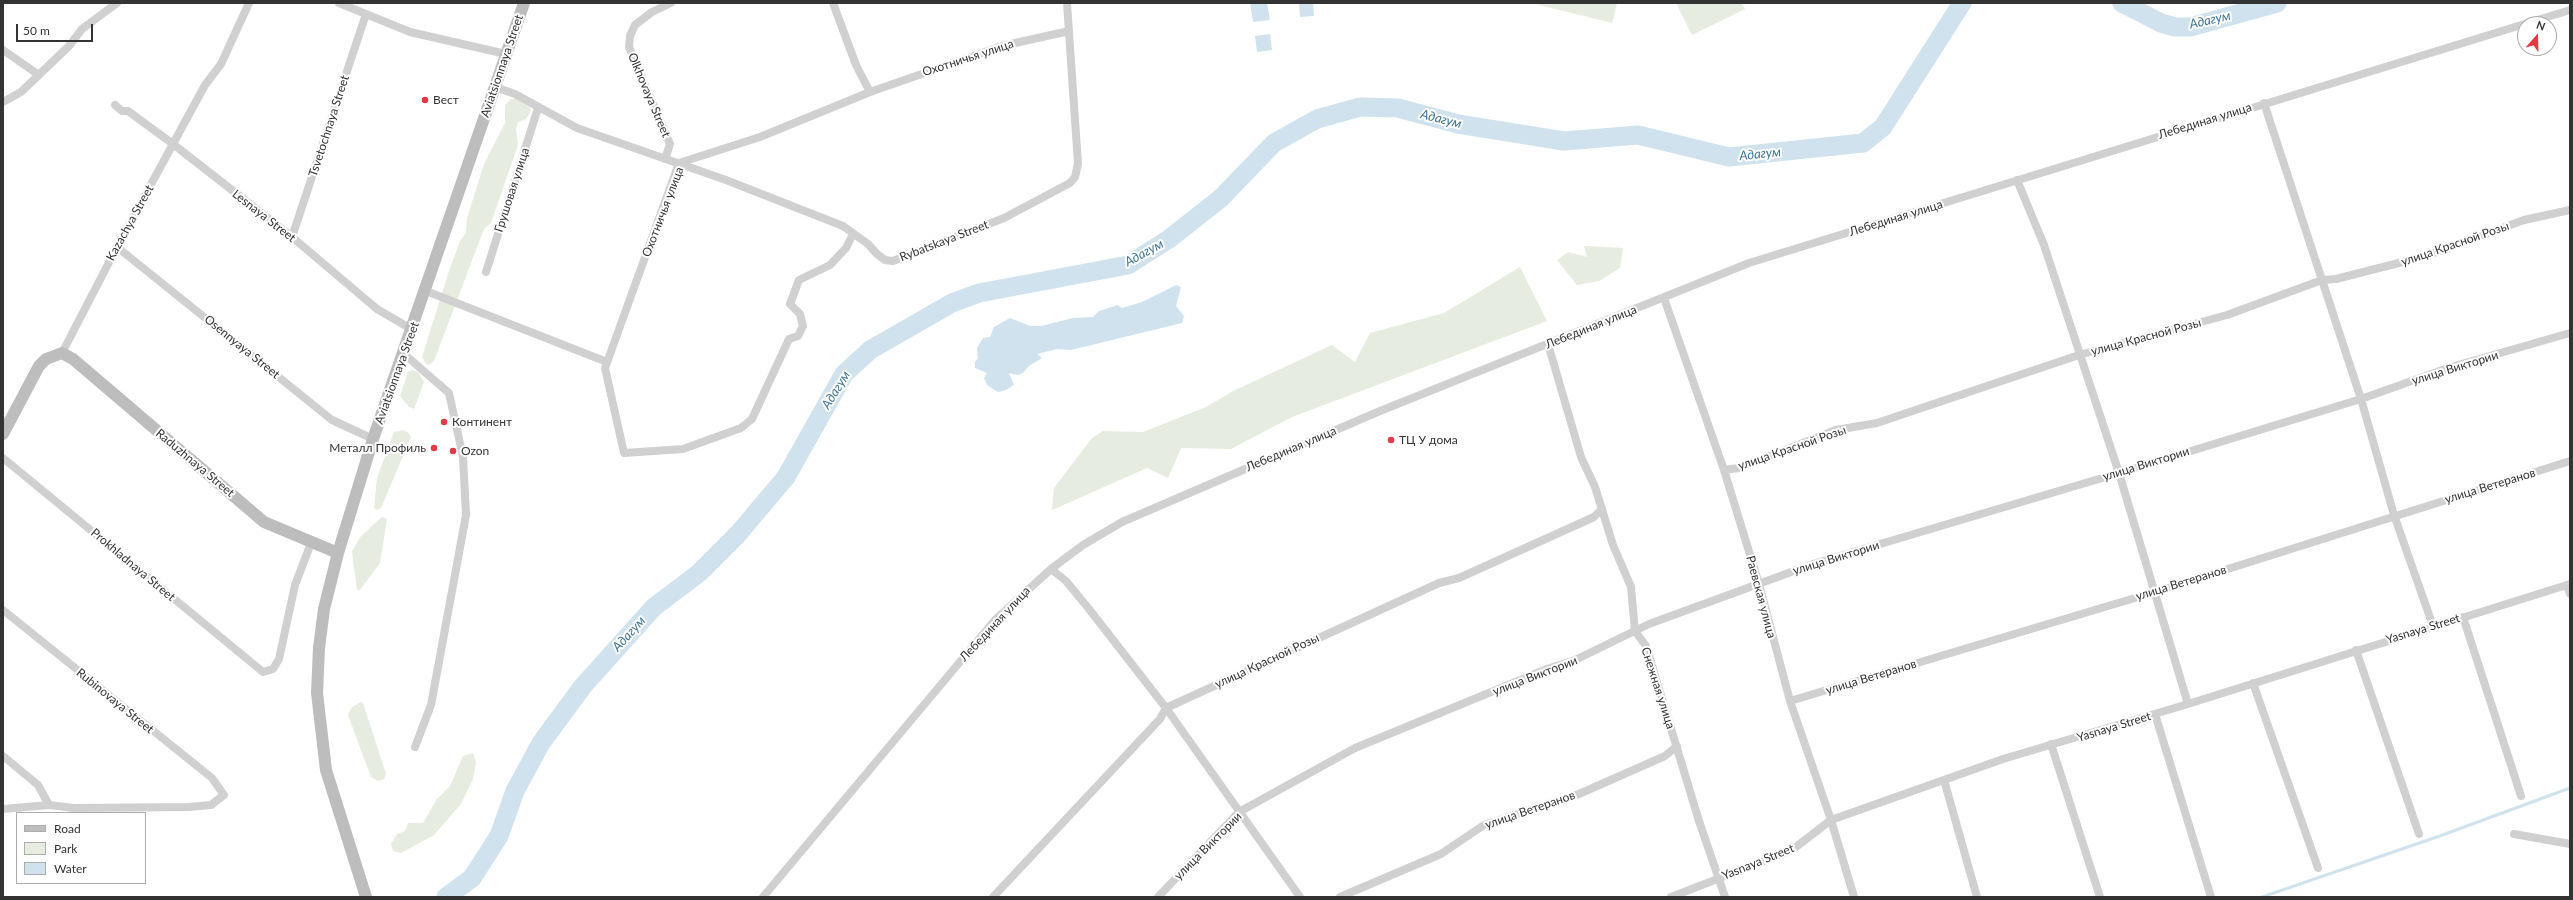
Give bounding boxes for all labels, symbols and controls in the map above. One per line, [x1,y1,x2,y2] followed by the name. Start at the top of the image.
[2188,8,2232,32] water label: Адагум
[478,13,526,119] street label: Aviatsionnaya Street
[18,16,95,42] scale bar
[2517,16,2557,56] north arrow
[2535,18,2547,33] text: N
[23,23,50,38] text: 50 m
[921,36,1015,80] street label: Охотничья улица
[625,51,673,139] street label: Olkhovaya Street
[306,73,352,179] street label: Tsvetochnaya Street
[433,93,459,107] place label: Вест
[420,95,430,105] marker: Вест
[2157,100,2253,142] street label: Лебединая улица
[1419,106,1463,132] water label: Адагум
[1738,144,1782,164] water label: Адагум
[492,146,532,234] street label: Грушовая улица
[639,165,687,259] street label: Охотничья улица
[103,183,157,263] street label: Kazachya Street
[229,187,299,245] street label: Lesnaya Street
[1848,197,1944,239] street label: Лебединая улица
[897,217,991,265] street label: Rybatskaya Street
[2399,219,2511,269] street label: улица Красной Розы
[1122,236,1166,270] water label: Адагум
[1543,302,1639,352] street label: Лебединая улица
[201,312,283,382] street label: Osennyaya Street
[2089,315,2203,359] street label: улица Красной Розы
[372,320,422,426] street label: Aviatsionnaya Street
[2410,348,2500,388] street label: улица Виктории
[818,368,854,412] water label: Адагум
[452,415,512,429] place label: Континент
[439,417,449,427] marker: Континент
[1244,423,1338,475] street label: Лебединая улица
[1736,423,1848,473] street label: улица Красной Розы
[153,426,237,500] street label: Raduzhnaya Street
[1399,433,1458,447] place label: ТЦ У дома
[1386,435,1396,445] marker: ТЦ У дома
[329,441,426,455] place label: Металл Профиль
[429,443,439,453] marker: Металл Профиль
[461,444,489,458] place label: Ozon
[2101,444,2191,484] street label: улица Виктории
[448,446,458,456] marker: Ozon
[2443,465,2537,507] street label: улица Ветеранов
[88,526,178,604] street label: Prokhladnaya Street
[1791,538,1881,578] street label: улица Виктории
[1743,554,1779,640] street label: Раевская улица
[2134,562,2228,604] street label: улица Ветеранов
[957,584,1033,664] street label: Лебединая улица
[2384,611,2462,647] street label: Yasnaya Street
[609,613,649,655] water label: Адагум
[1213,631,1321,691] street label: улица Красной Розы
[1638,645,1678,731] street label: Снежная улица
[1491,653,1579,699] street label: улица Виктории
[1824,656,1918,698] street label: улица Ветеранов
[73,665,157,737] street label: Rubinovaya Street
[2075,709,2153,745] street label: Yasnaya Street
[1483,788,1577,832] street label: улица Ветеранов
[1171,809,1245,883] street label: улица Виктории
[16,812,146,884] legend
[54,821,81,836] text: Road
[54,841,77,856] text: Park
[1720,841,1796,883] street label: Yasnaya Street
[54,861,87,876] text: Water

